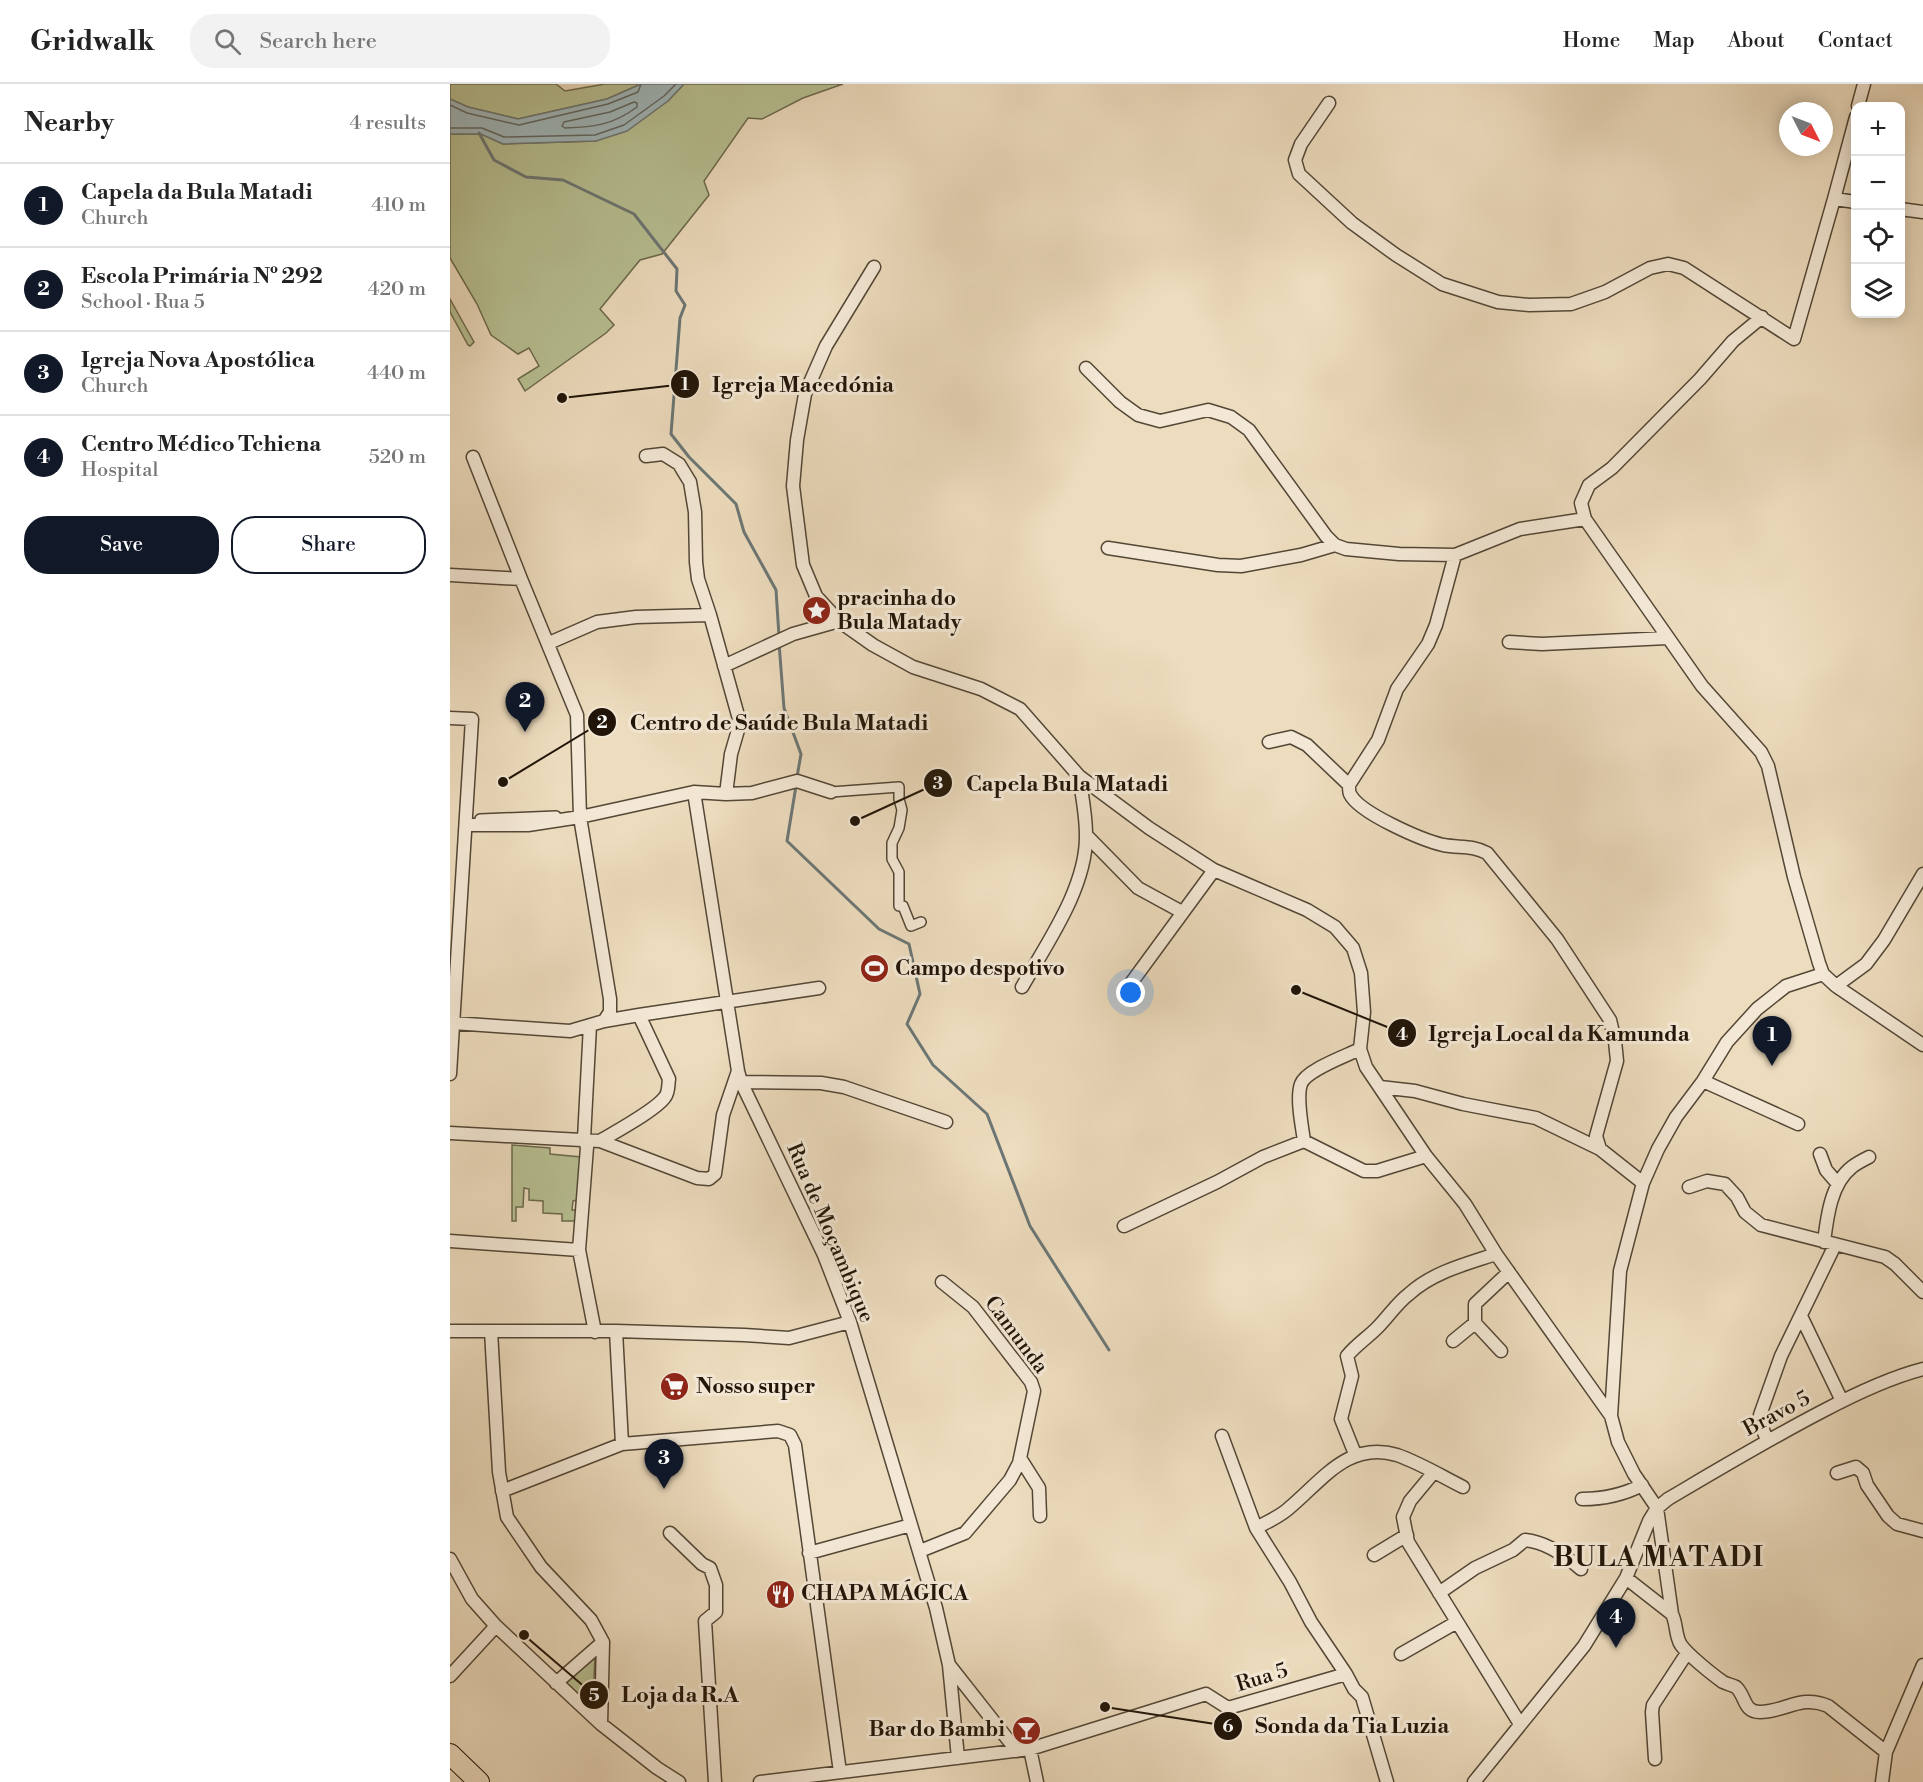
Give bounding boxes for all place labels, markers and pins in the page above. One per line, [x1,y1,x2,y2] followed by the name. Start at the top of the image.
[670,364,906,404] callout: Igreja Macedónia
[837,586,962,636] place label: pracinha do Bula Matady
[800,595,832,627] place icon: pracinha do Bula Matady
[506,682,544,732] pin: 2
[587,702,940,742] callout: Centro de Saúde Bula Matadi
[923,763,1180,803] callout: Capela Bula Matadi
[858,953,890,985] sports icon: Campo despotivo
[895,956,1065,982] place label: Campo despotivo
[1387,1013,1702,1053] callout: Igreja Local da Kamunda
[1752,1016,1792,1066] pin: 1
[659,1371,691,1403] supermarket icon: Nosso super
[696,1374,815,1400] place label: Nosso super
[644,1440,684,1489] pin: 3
[764,1578,796,1610] restaurant icon: CHAPA MÁGICA
[801,1579,969,1607] place label: CHAPA MÁGICA
[1596,1598,1636,1648] pin: 4
[579,1675,750,1715] callout: Loja da R.A
[1213,1706,1461,1746] callout: Sonda da Tia Luzia
[1010,1714,1042,1746] bar icon: Bar do Bambi
[869,1717,1005,1743] place label: Bar do Bambi

